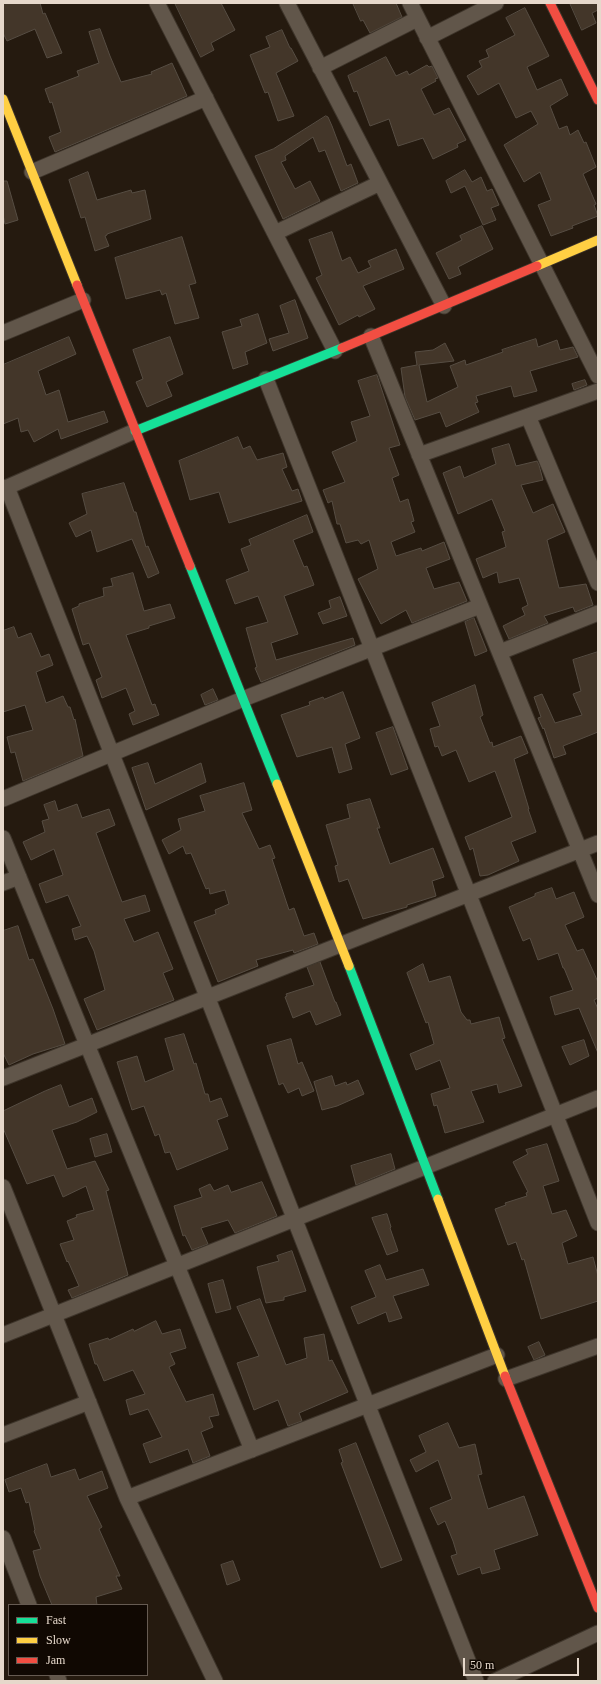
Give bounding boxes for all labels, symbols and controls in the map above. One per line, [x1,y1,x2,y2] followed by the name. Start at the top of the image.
[8,1604,148,1676] legend
[46,1613,66,1627] text: Fast
[46,1633,71,1647] text: Slow
[465,1650,581,1676] scale bar
[46,1653,65,1667] text: Jam
[470,1658,494,1672] text: 50 m

